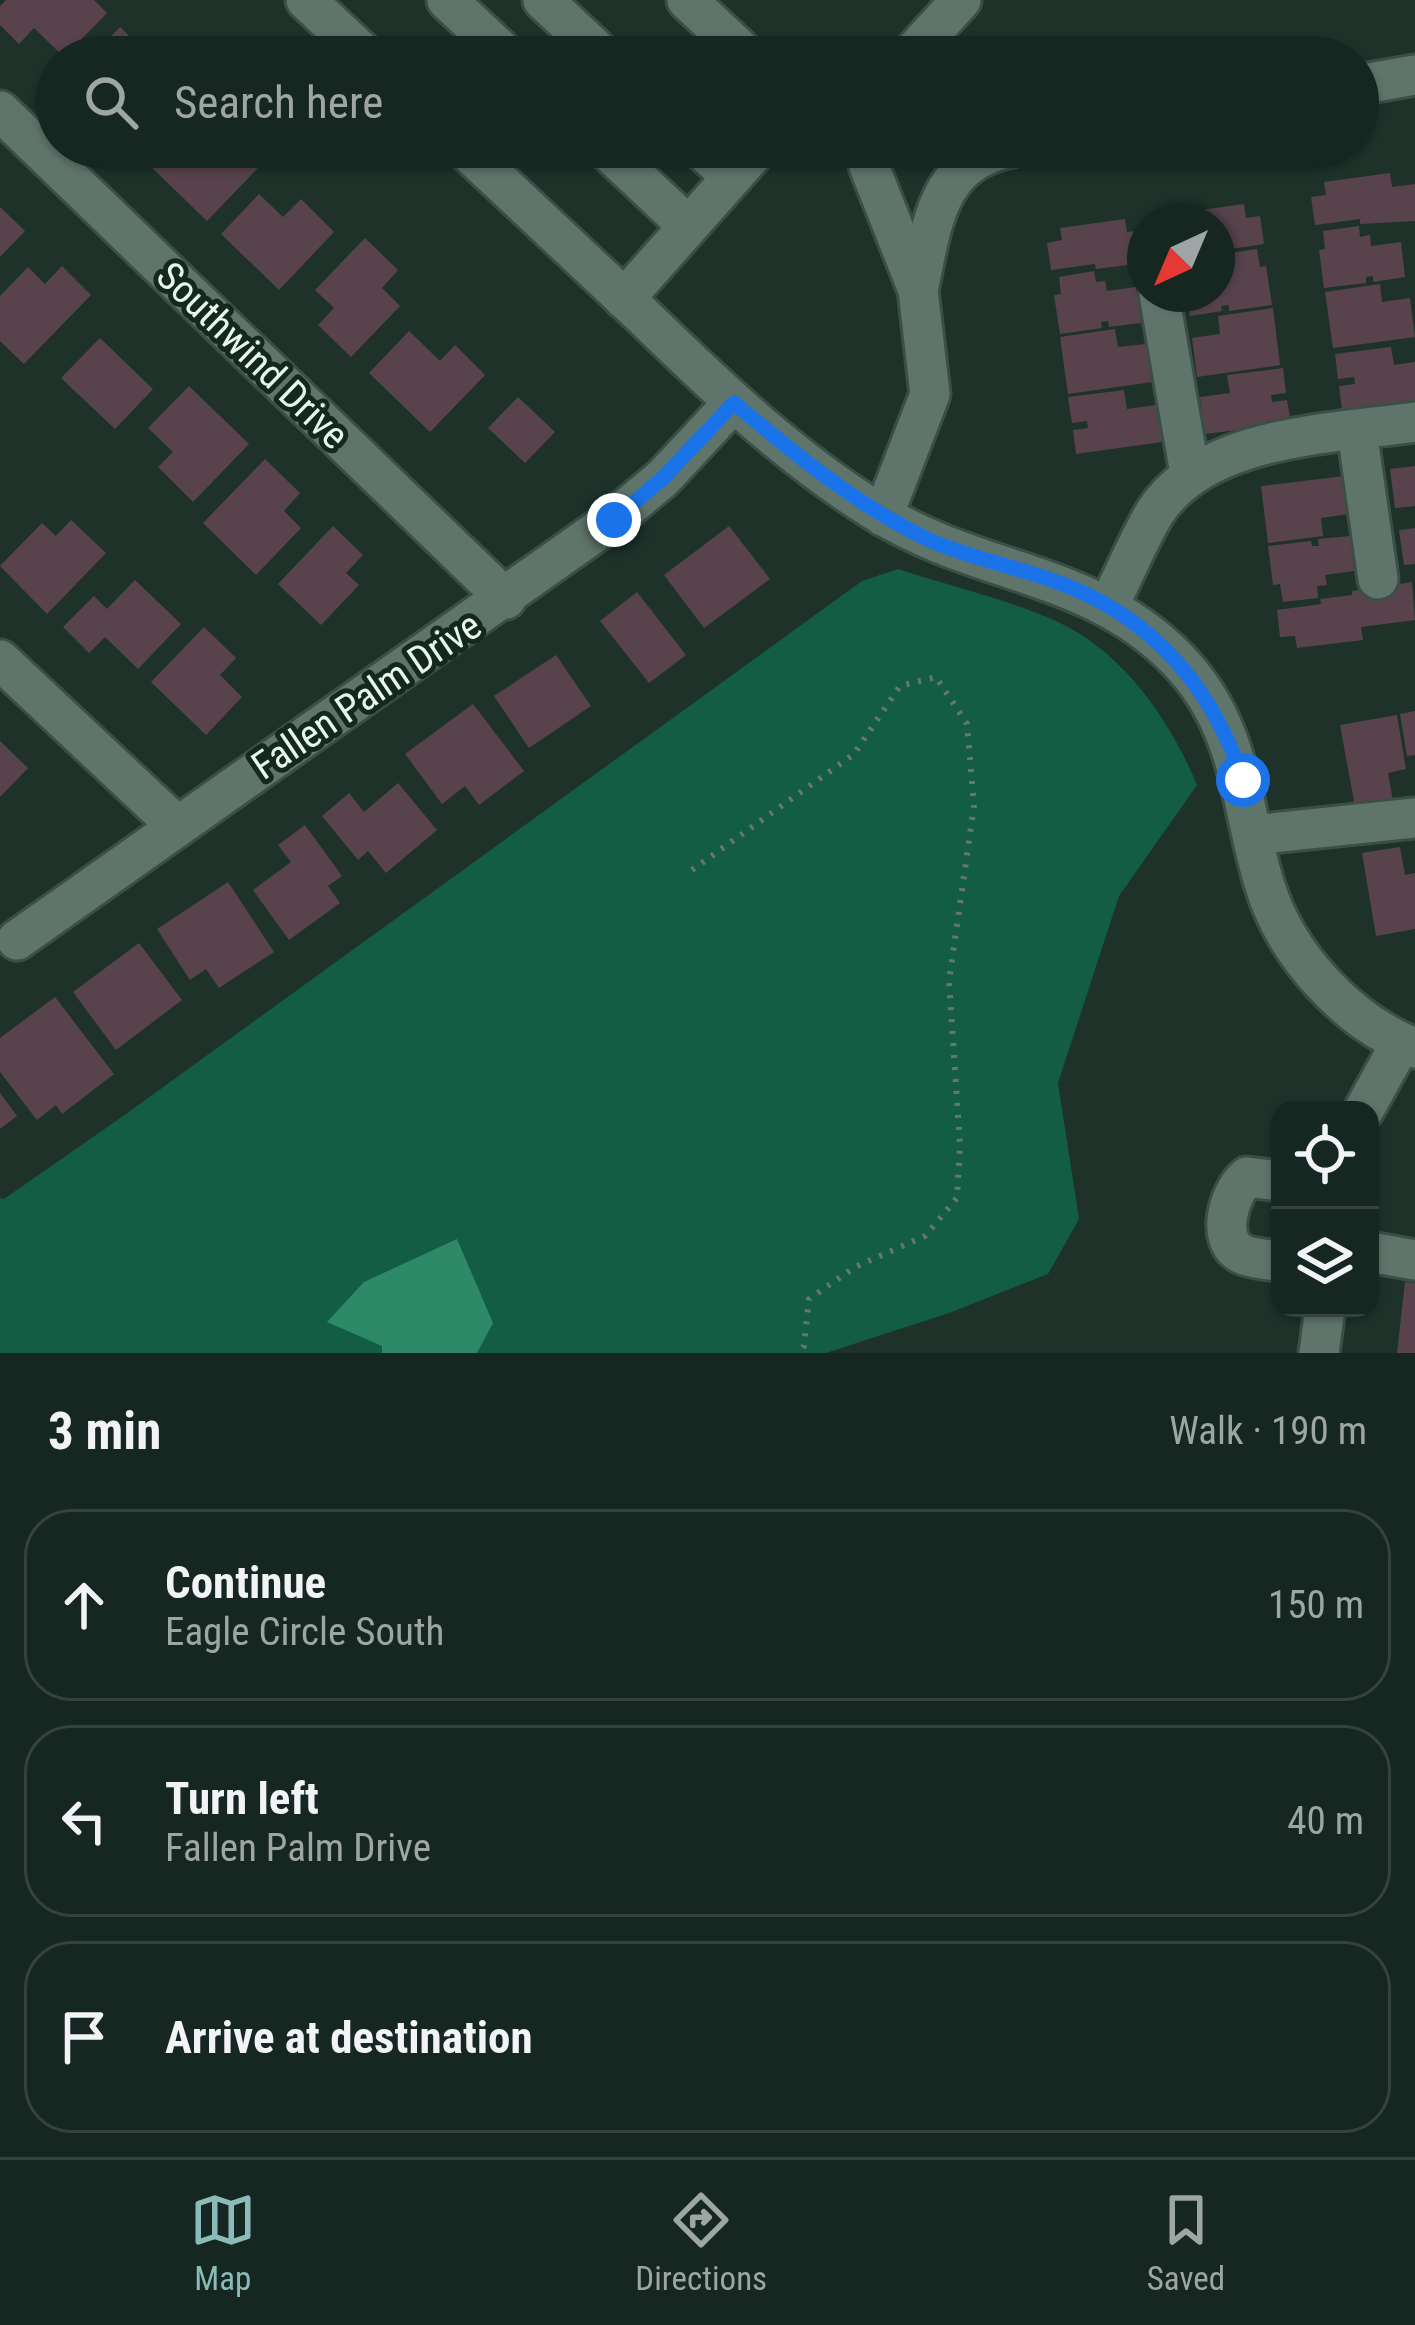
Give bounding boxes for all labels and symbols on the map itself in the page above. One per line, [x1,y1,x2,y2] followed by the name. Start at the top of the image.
[1127,204,1235,312] north arrow
[147,253,358,459] street label: Southwind Drive
[587,493,641,547] route end
[243,602,490,789] street label: Fallen Palm Drive
[1216,753,1270,807] route start

